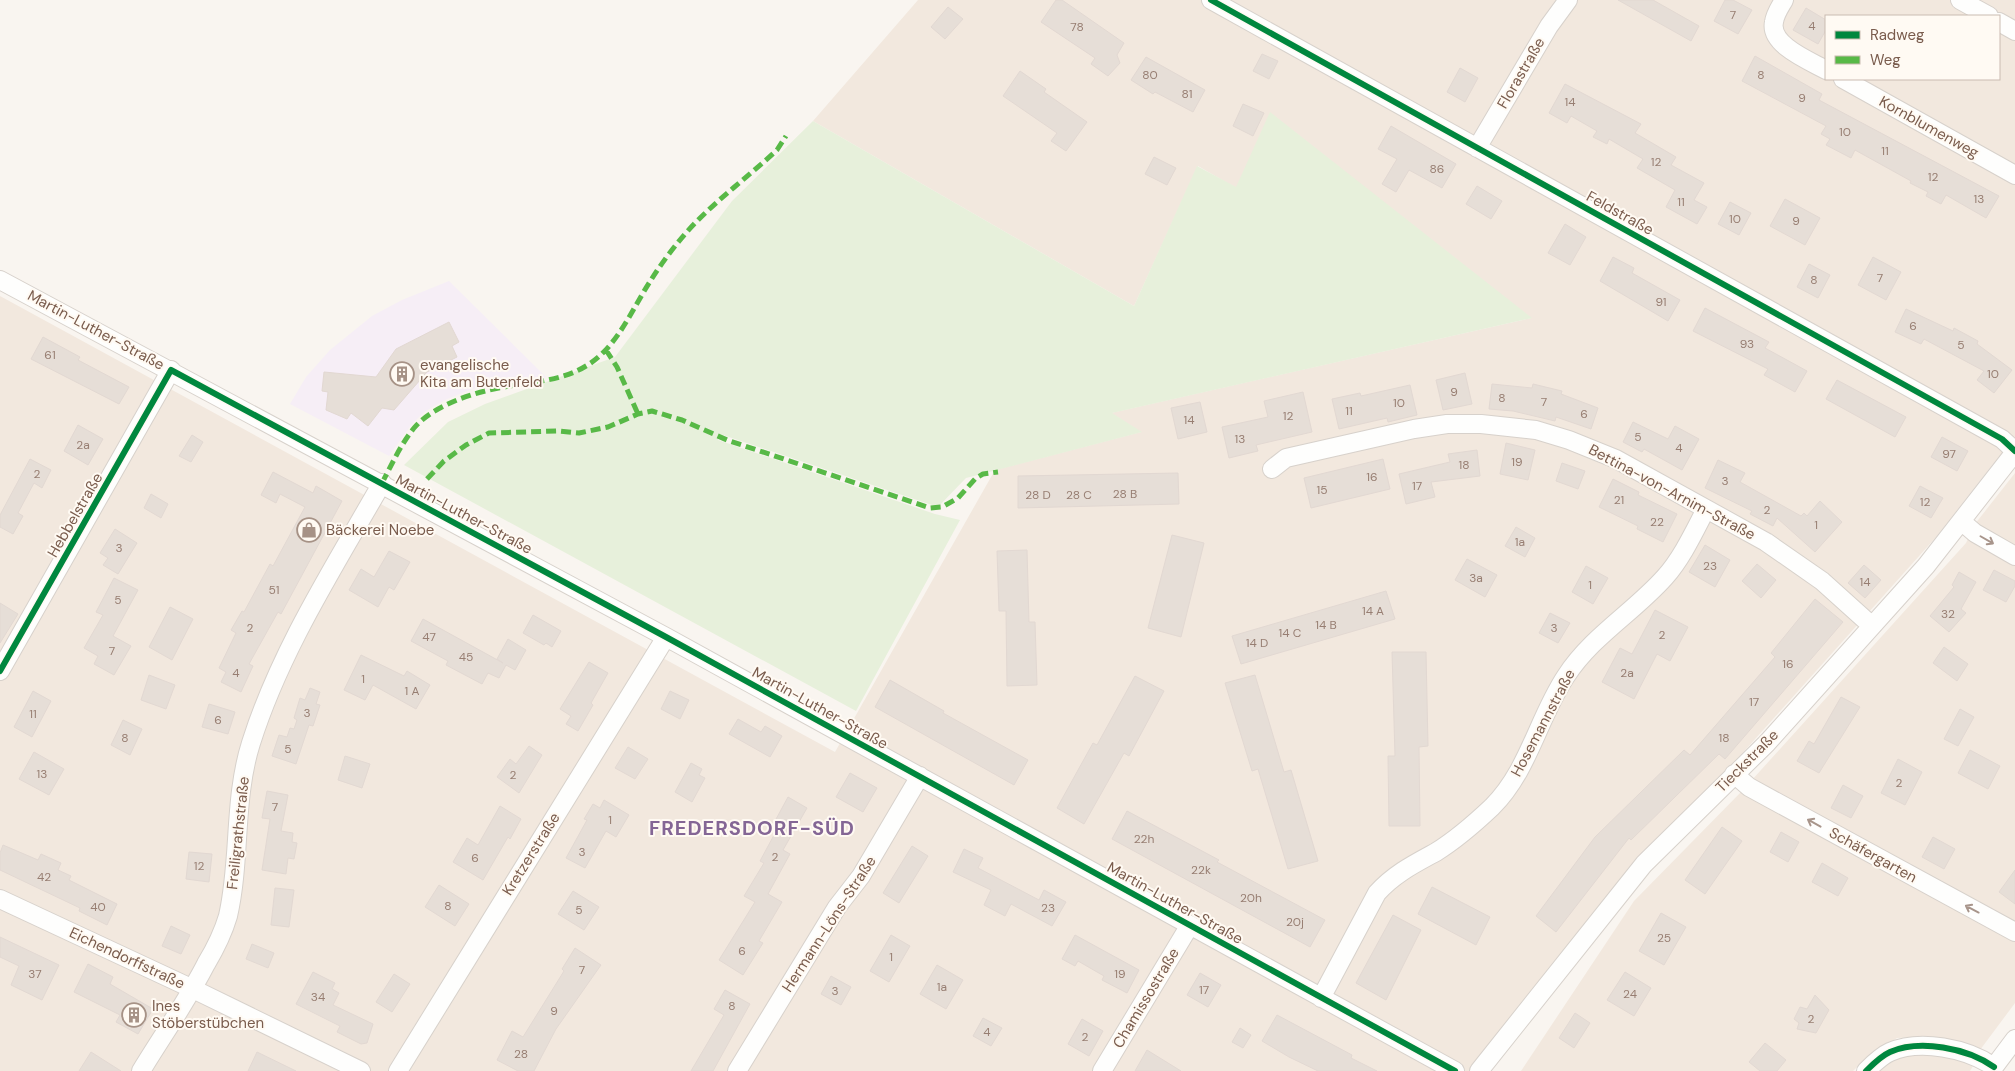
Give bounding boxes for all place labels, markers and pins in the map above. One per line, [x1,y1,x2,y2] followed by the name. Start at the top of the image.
[420,355,542,392] place label: evangelische Kita am Butenfeld
[389,361,415,387] building icon: evangelische Kita am Butenfeld
[296,517,322,543] shop icon: Bäckerei Noebe
[326,520,434,540] place label: Bäckerei Noebe
[152,996,264,1033] place label: Ines Stöberstübchen
[121,1002,147,1028] building icon: Ines Stöberstübchen

